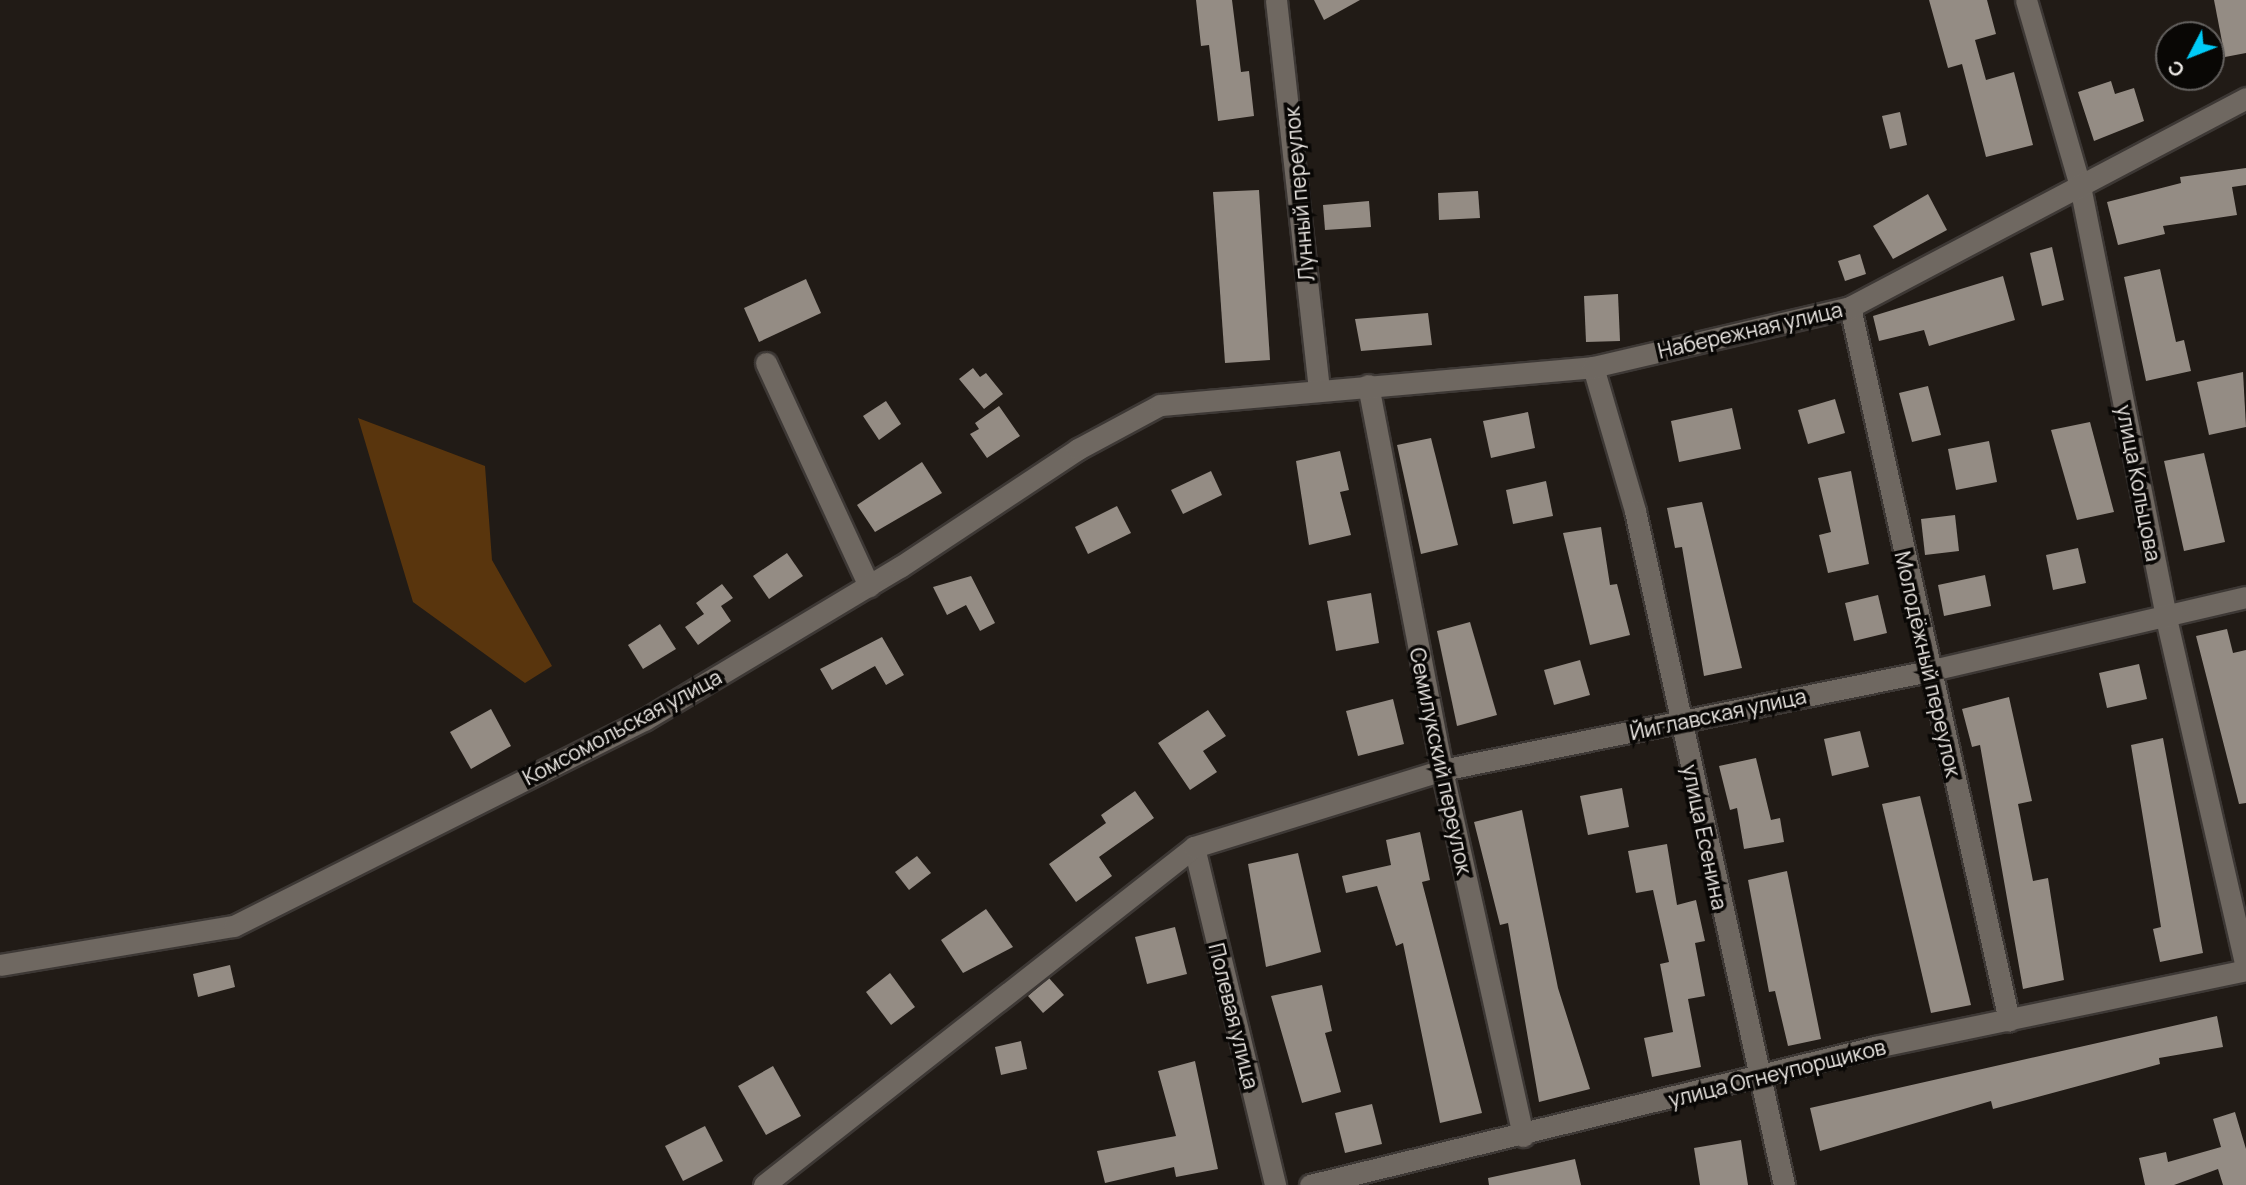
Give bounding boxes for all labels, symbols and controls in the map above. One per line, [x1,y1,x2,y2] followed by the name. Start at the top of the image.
[2155,21,2225,91] north arrow
[2162,55,2190,83] text: С
[1279,106,1319,282] street label: Лунный переулок
[1655,296,1845,364] street label: Набережная улица
[2111,403,2167,563] street label: улица Кольцова
[1890,549,1966,779] street label: Молодёжный переулок
[1405,645,1477,877] street label: Семилукский переулок
[518,664,726,790] street label: Комсомольская улица
[1627,683,1809,745] street label: Йиглавская улица
[1677,762,1733,912] street label: улица Есенина
[1204,940,1264,1092] street label: Полевая улица
[1666,1034,1888,1112] street label: улица Огнеупорщиков

